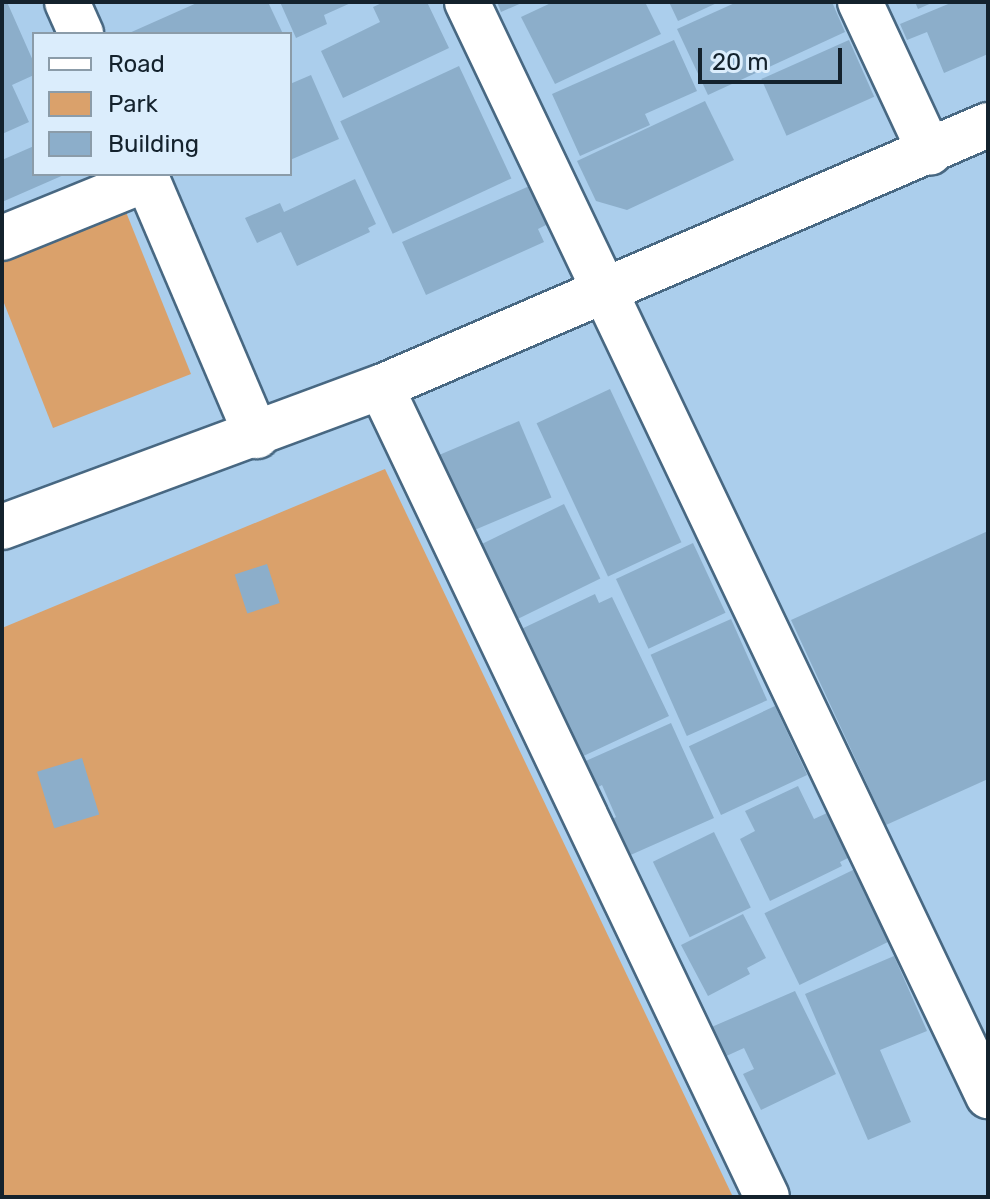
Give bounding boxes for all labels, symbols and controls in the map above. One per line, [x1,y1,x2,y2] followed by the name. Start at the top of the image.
[32,32,292,176] legend
[702,32,846,82] scale bar
[712,48,769,76] text: 20 m
[108,50,165,78] text: Road
[108,90,158,118] text: Park
[108,130,199,158] text: Building

